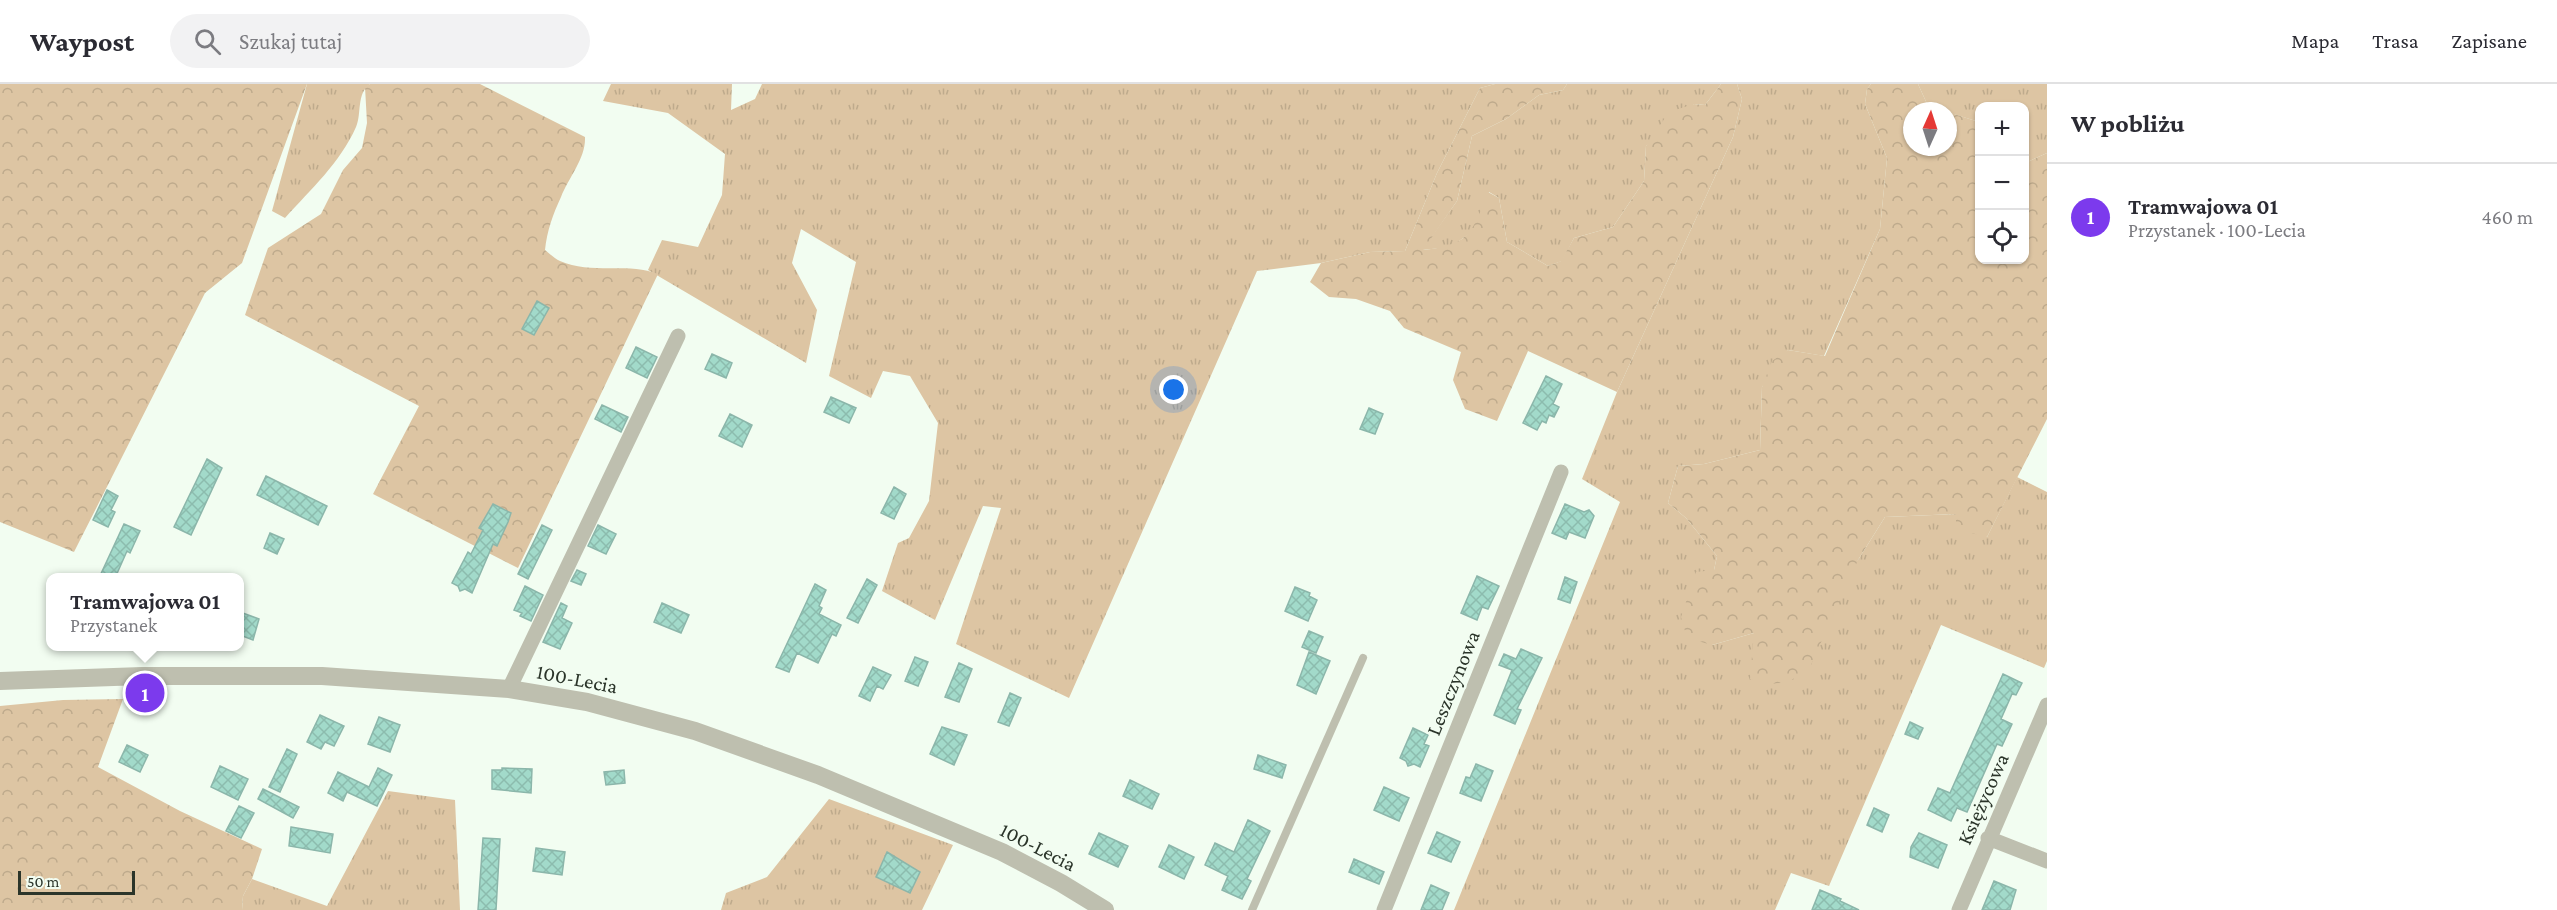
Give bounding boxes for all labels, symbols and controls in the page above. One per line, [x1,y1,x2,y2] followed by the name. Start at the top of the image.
[170,14,590,68] search box
[191,25,224,58] icon: search
[30,26,134,57] text: Waypost
[239,29,342,54] text: Szukaj tutaj
[2291,29,2339,53] text: Mapa
[2372,29,2418,53] text: Trasa
[2451,29,2527,53] text: Zapisane
[1903,102,1957,156] north arrow
[1975,102,2029,264] map controls
[1975,102,2029,156] button: +
[2071,109,2185,138] text: W pobliżu
[1975,156,2029,210] button: −
[2128,194,2278,219] text: Tramwajowa 01
[2087,206,2094,228] text: 1
[2481,206,2533,228] text: 460 m
[1975,210,2029,264] button: locate
[2128,219,2306,241] text: Przystanek · 100-Lecia
[1159,375,1188,404] your location
[46,573,244,651] popup
[70,589,220,614] text: Tramwajowa 01
[70,614,157,636] text: Przystanek
[1421,627,1485,739] street label: Leszczynowa
[534,659,620,699] street label: 100-Lecia
[126,670,164,716] pin: 1
[1952,749,2014,848] street label: Księżycowa
[996,818,1080,876] street label: 100-Lecia
[18,868,135,896] scale bar
[27,873,59,890] text: 50 m

